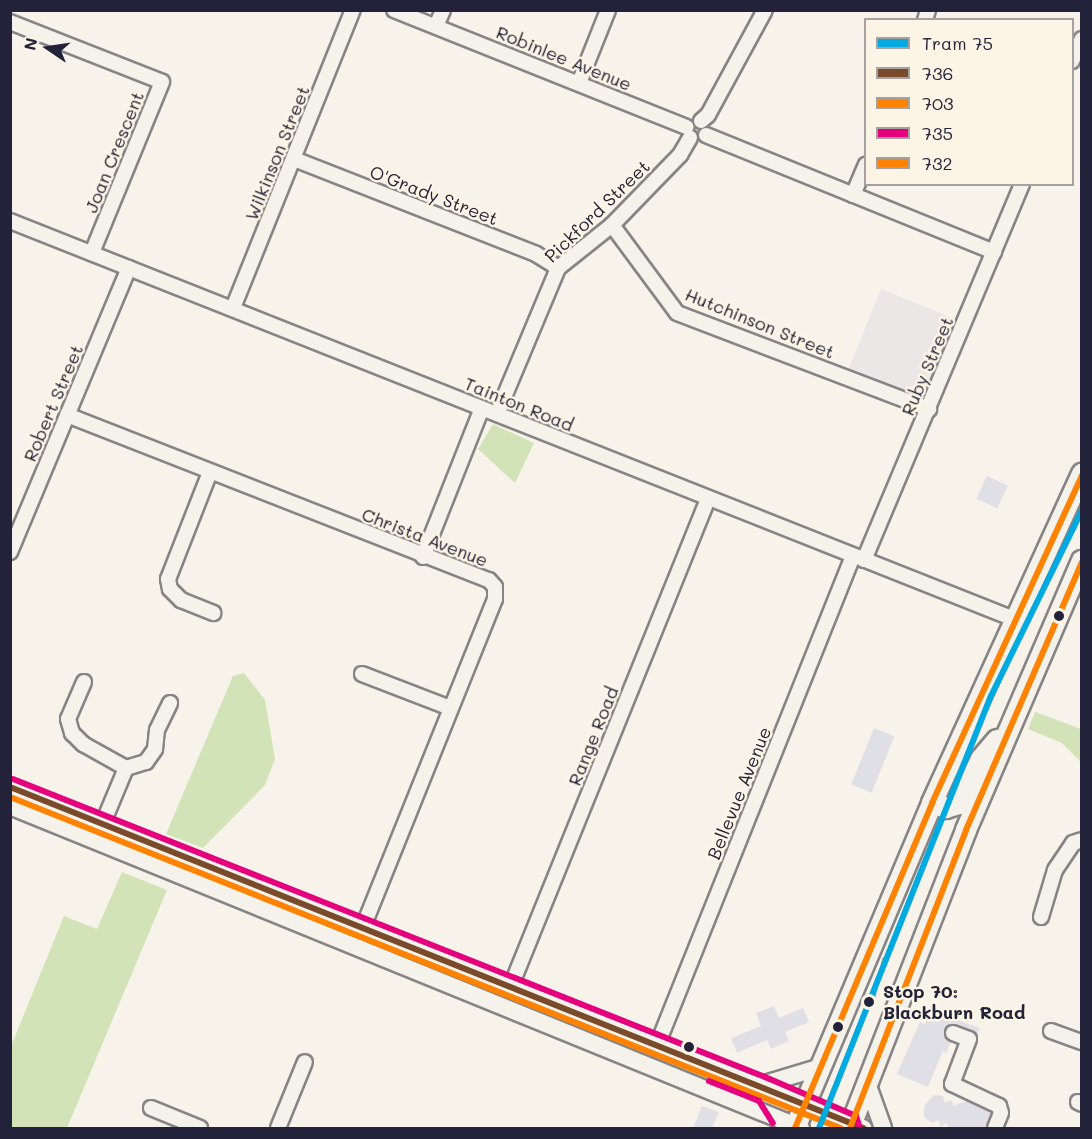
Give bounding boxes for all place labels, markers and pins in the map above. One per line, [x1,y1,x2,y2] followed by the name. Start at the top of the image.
[1053,610,1065,622] unlabelled marker
[883,981,1025,1024] place label: Stop 70: Blackburn Road
[860,993,878,1011] marker: Stop 70: Blackburn Road
[832,1021,844,1033] unlabelled marker
[683,1041,695,1053] unlabelled marker

